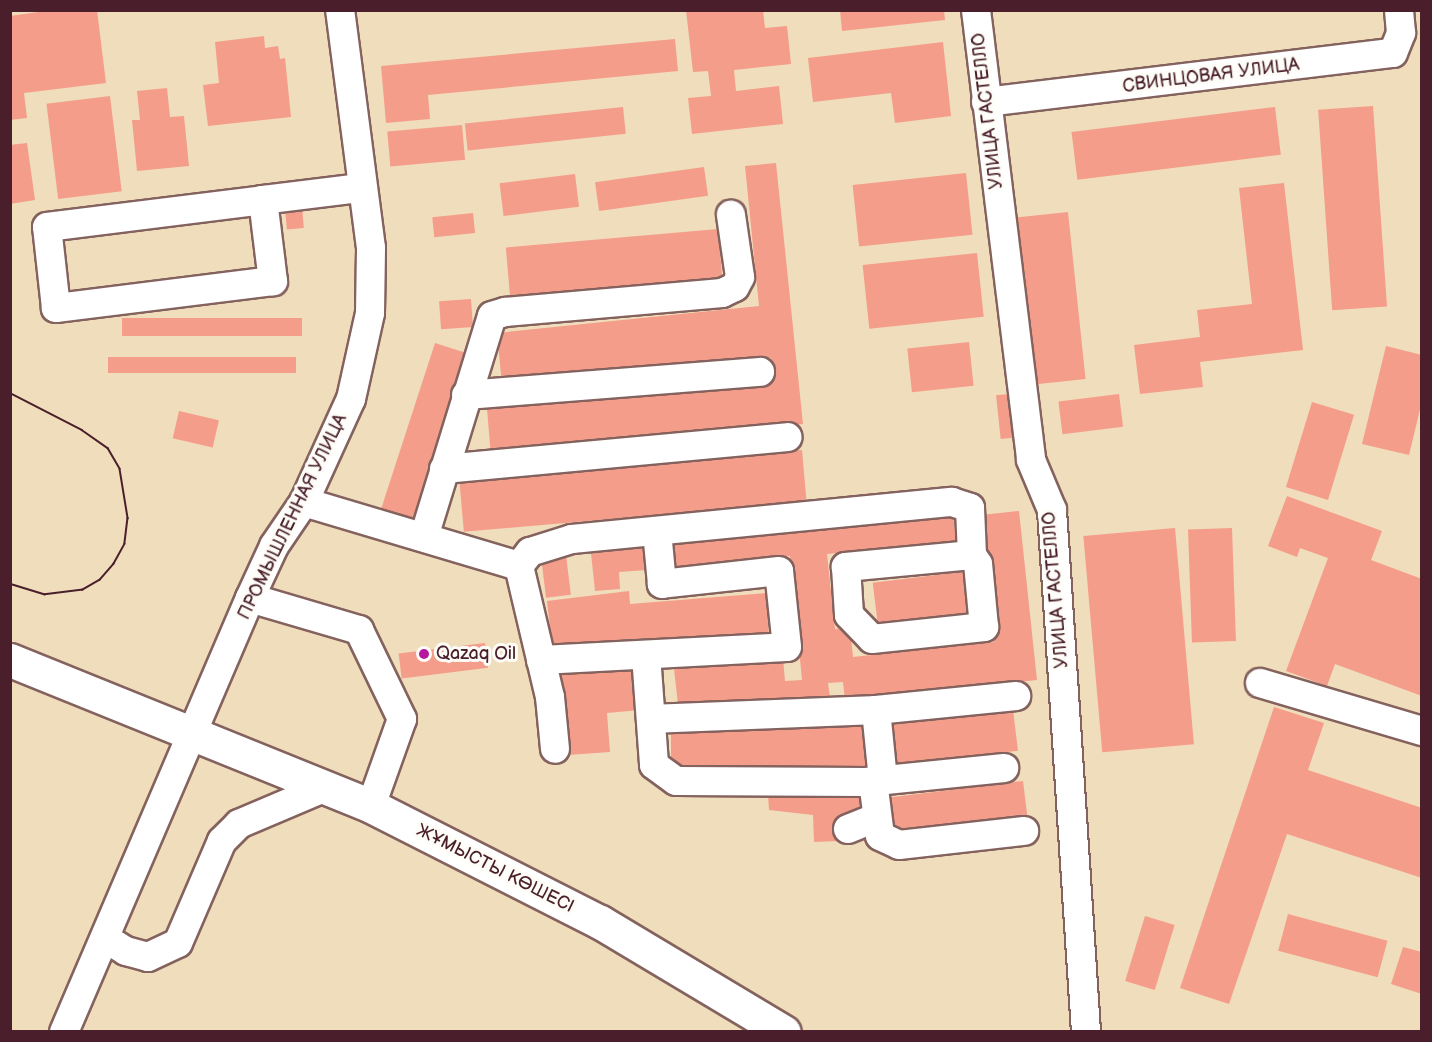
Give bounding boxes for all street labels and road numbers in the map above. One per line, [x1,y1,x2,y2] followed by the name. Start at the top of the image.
[968,32,1008,190] street label: УЛИЦА ГАСТЕЛЛО
[1121,54,1301,98] street label: СВИНЦОВАЯ УЛИЦА
[234,411,352,623] street label: ПРОМЫШЛЕННАЯ УЛИЦА
[1038,511,1074,669] street label: УЛИЦА ГАСТЕЛЛО
[413,820,577,918] street label: ЖҰМЫСТЫ КӨШЕСІ

